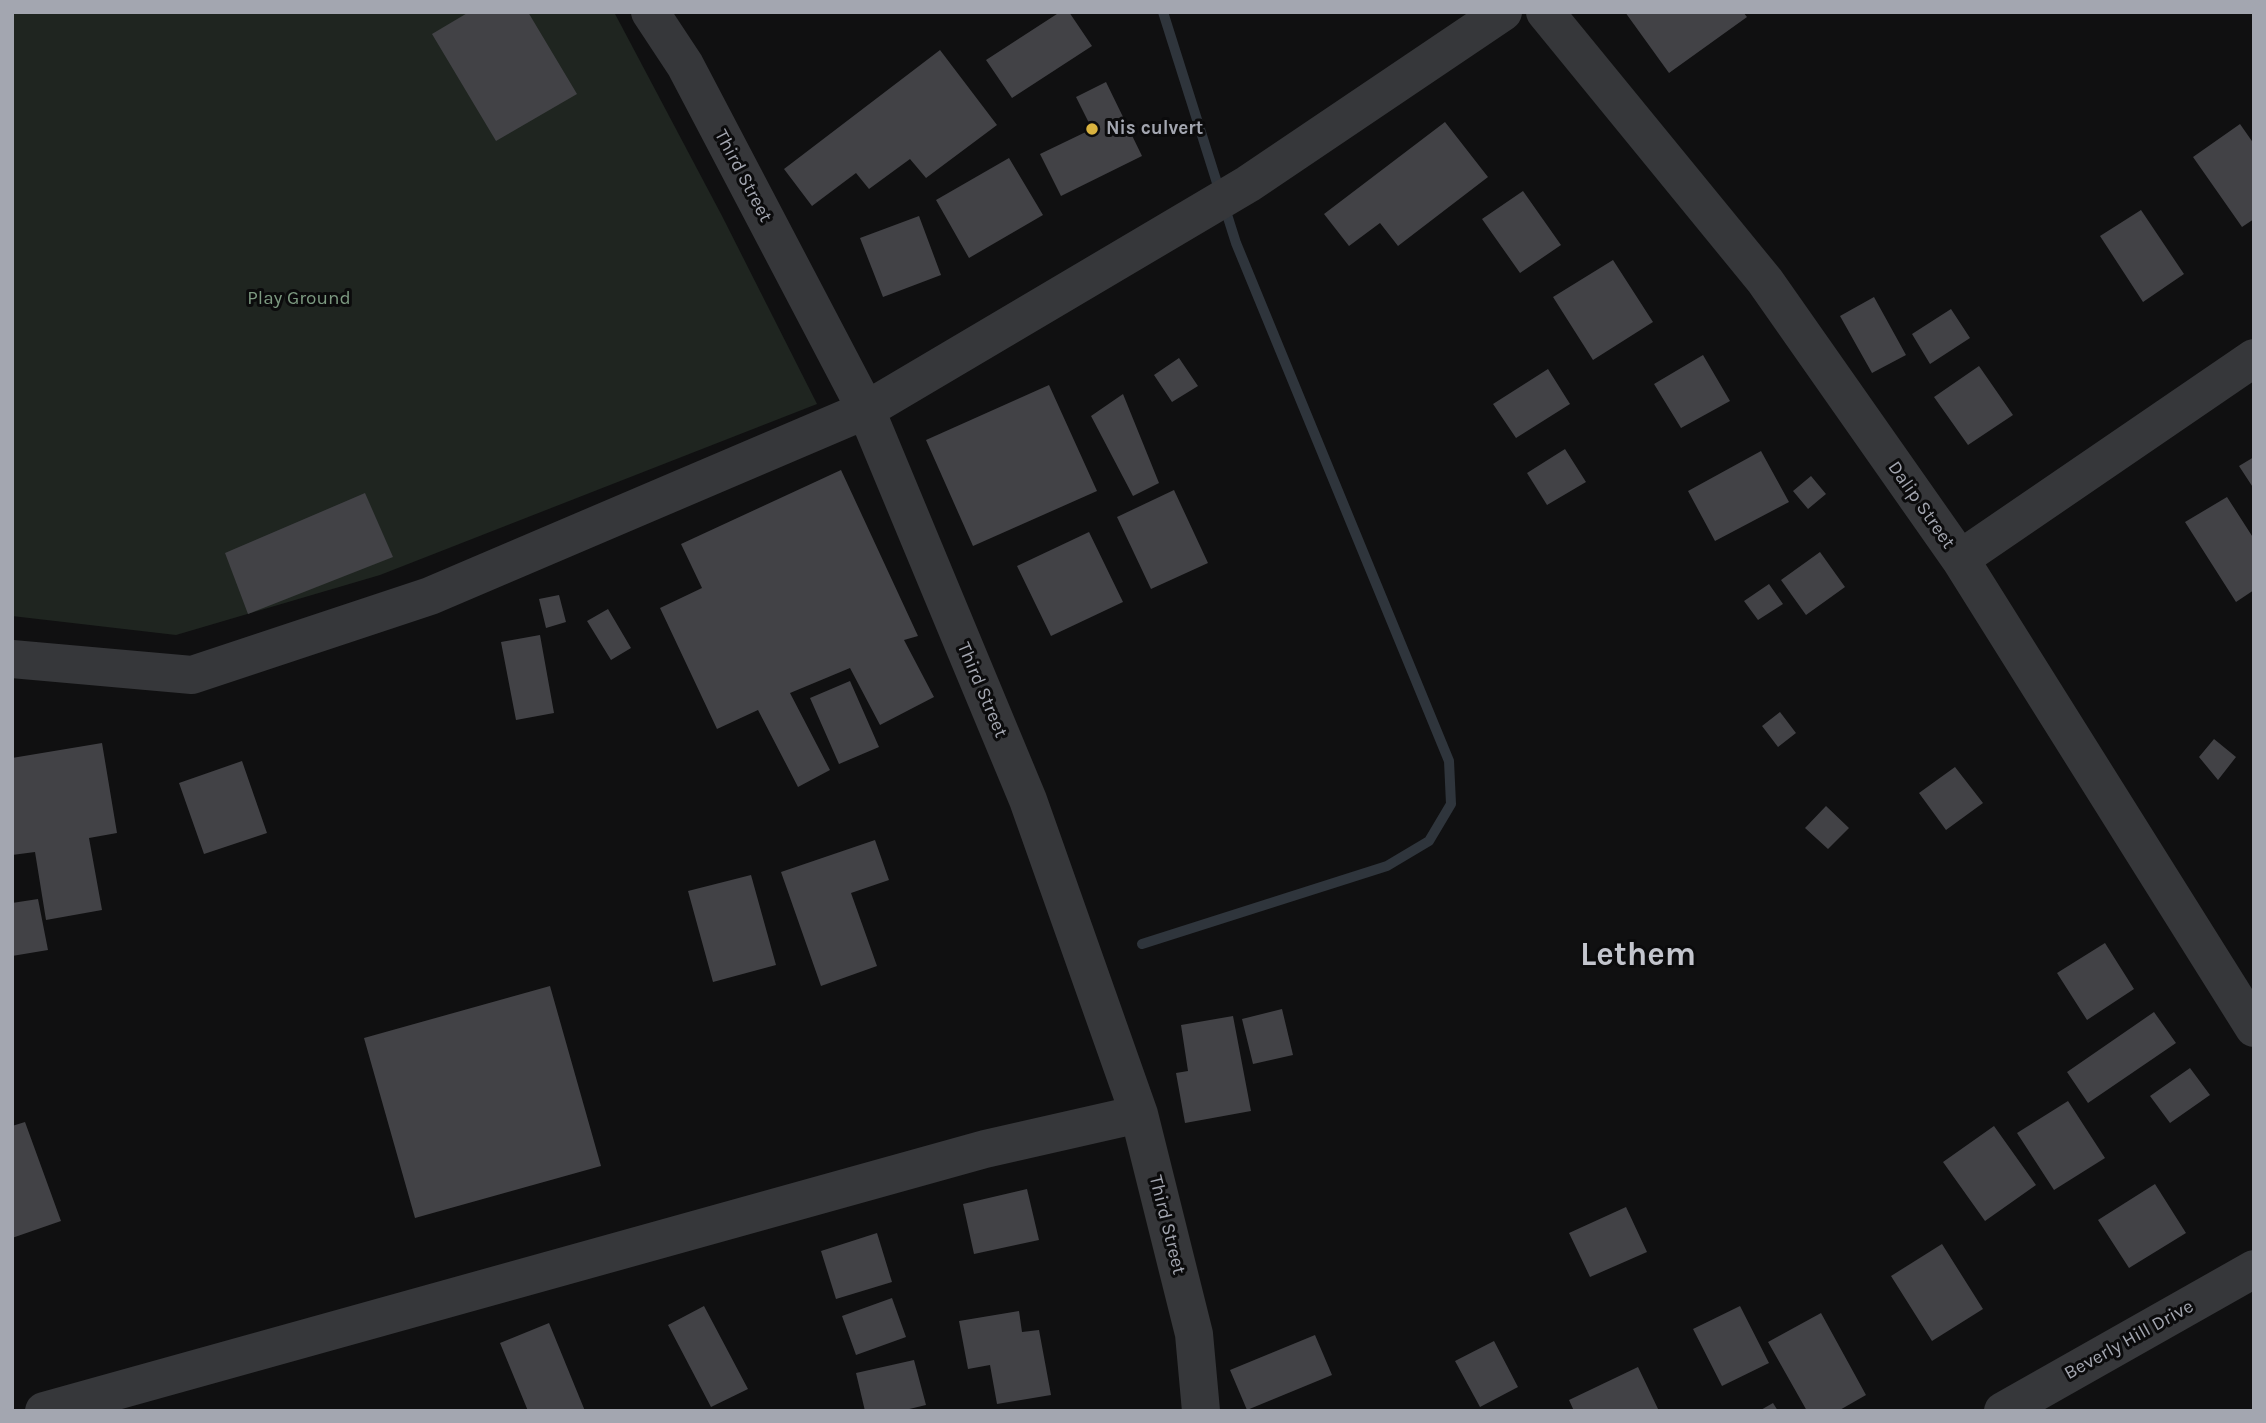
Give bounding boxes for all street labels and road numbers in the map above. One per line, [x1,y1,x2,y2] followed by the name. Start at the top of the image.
[709,126,777,226] street label: Third Street
[1882,457,1960,553] street label: Dalip Street
[952,639,1012,741] street label: Third Street
[1144,1173,1190,1277] street label: Third Street
[2060,1295,2198,1385] street label: Beverly Hill Drive

